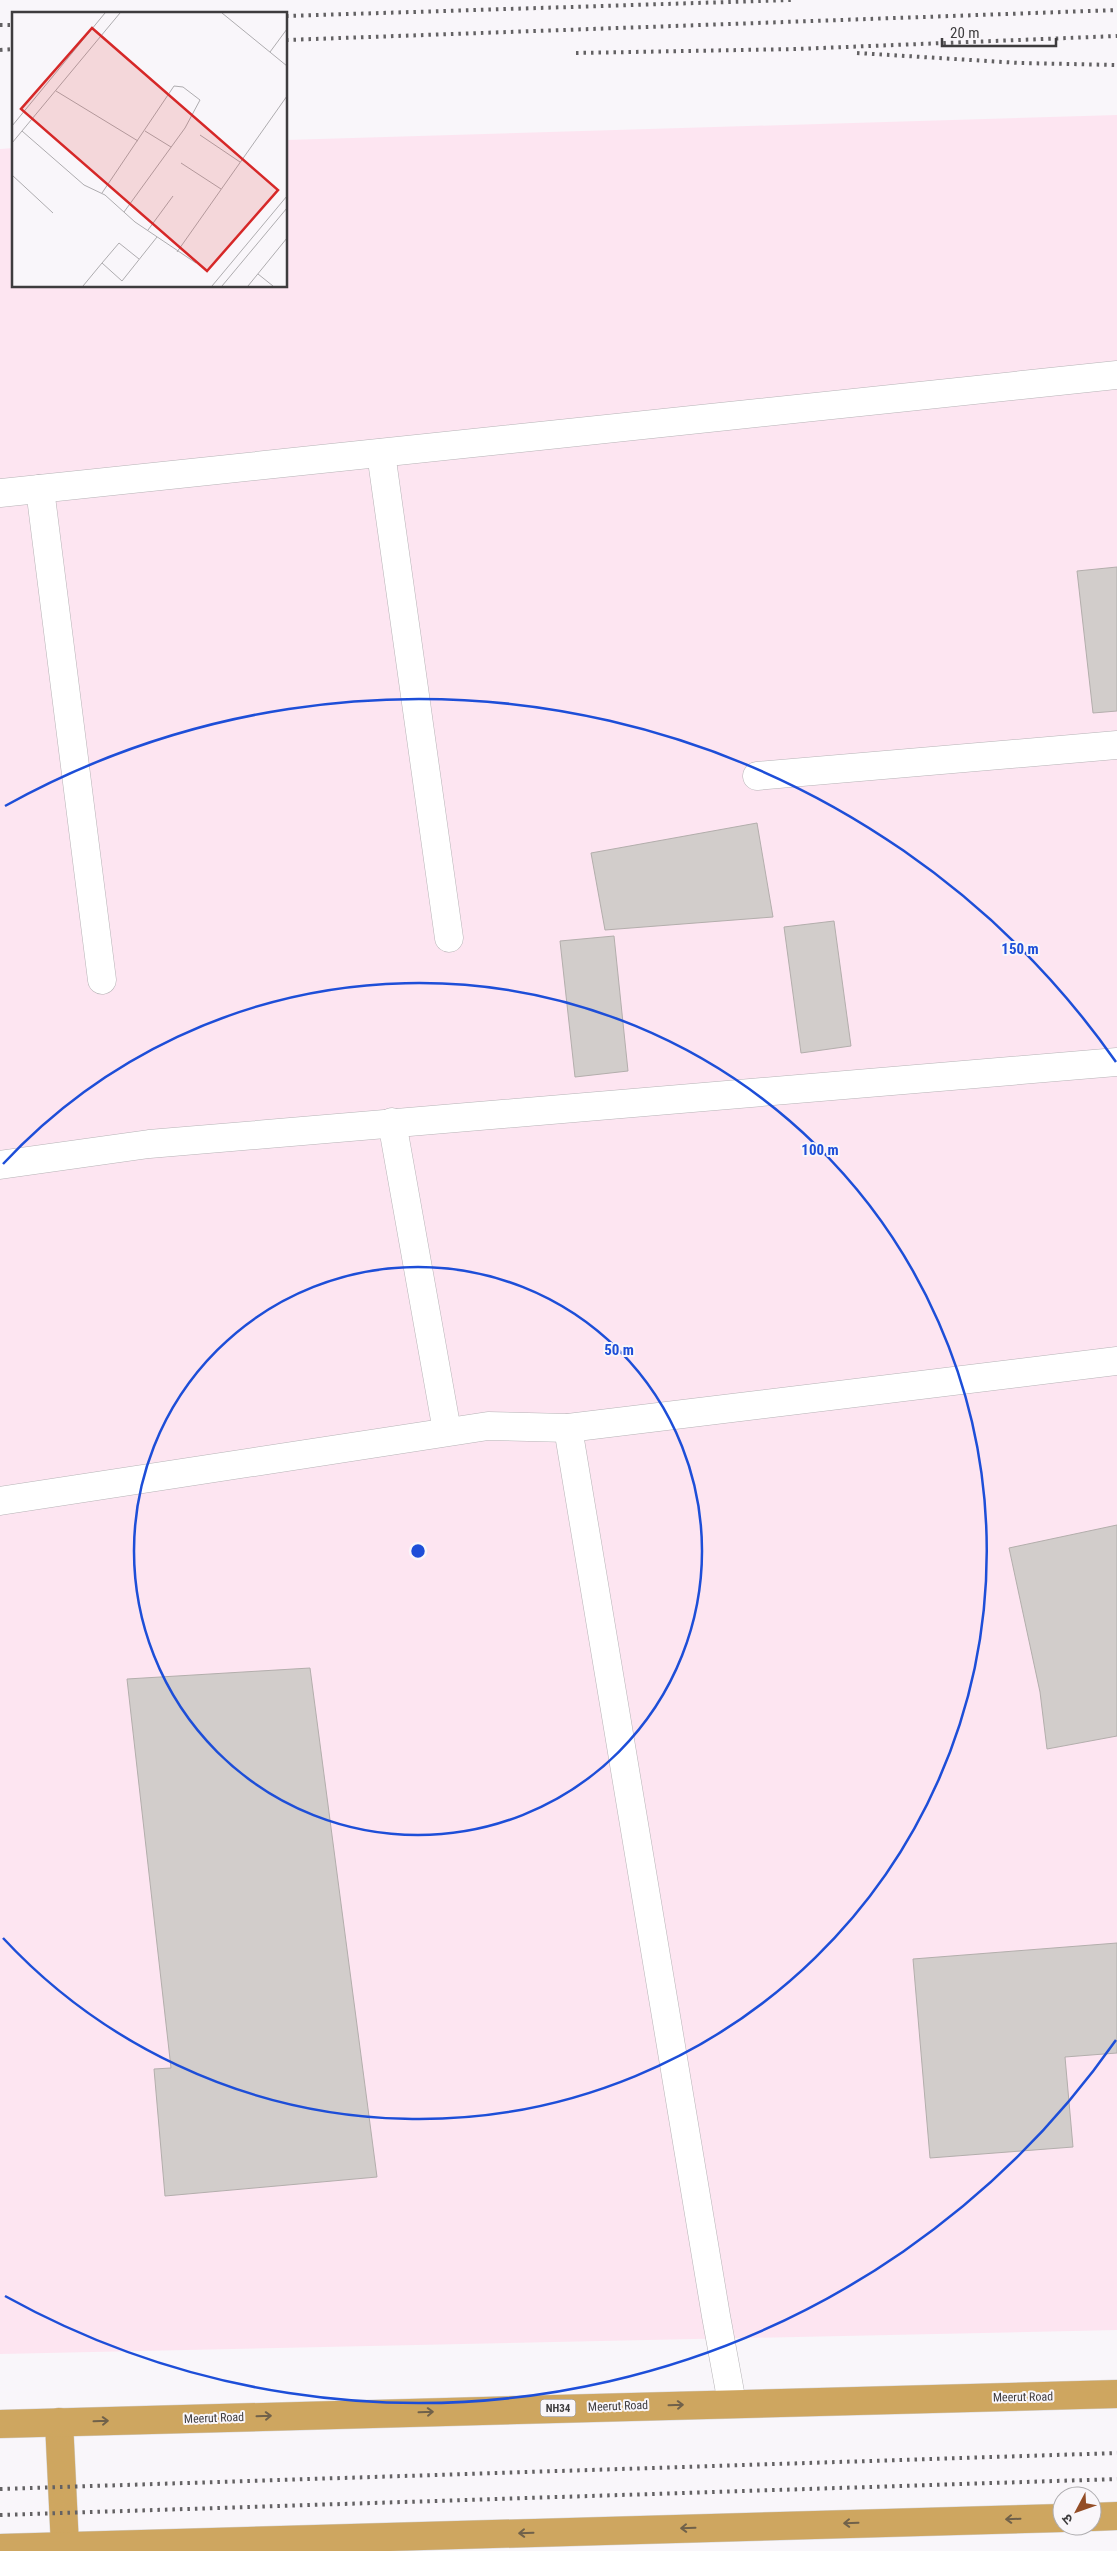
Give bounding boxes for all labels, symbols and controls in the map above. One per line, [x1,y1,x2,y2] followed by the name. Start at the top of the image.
[12,12,288,288] inset map
[942,15,1056,47] scale bar
[950,24,980,42] text: 20 m
[1001,940,1039,958] text: 150 m
[801,1141,839,1159] text: 100 m
[604,1341,634,1359] text: 50 m
[409,1542,427,1560] centre of rings
[993,2389,1053,2405] street label: Meerut Road
[588,2398,648,2414] street label: Meerut Road
[540,2400,576,2416] road number: NH34
[668,2400,684,2409] one-way arrow
[418,2407,434,2416] one-way arrow
[184,2410,244,2426] street label: Meerut Road
[255,2411,271,2421] one-way arrow
[93,2416,109,2425] one-way arrow
[1052,2486,1102,2536] north arrow
[1058,2511,1076,2528] text: उ
[1006,2514,1022,2524] one-way arrow
[843,2519,859,2528] one-way arrow
[681,2523,697,2533] one-way arrow
[518,2528,534,2537] one-way arrow

